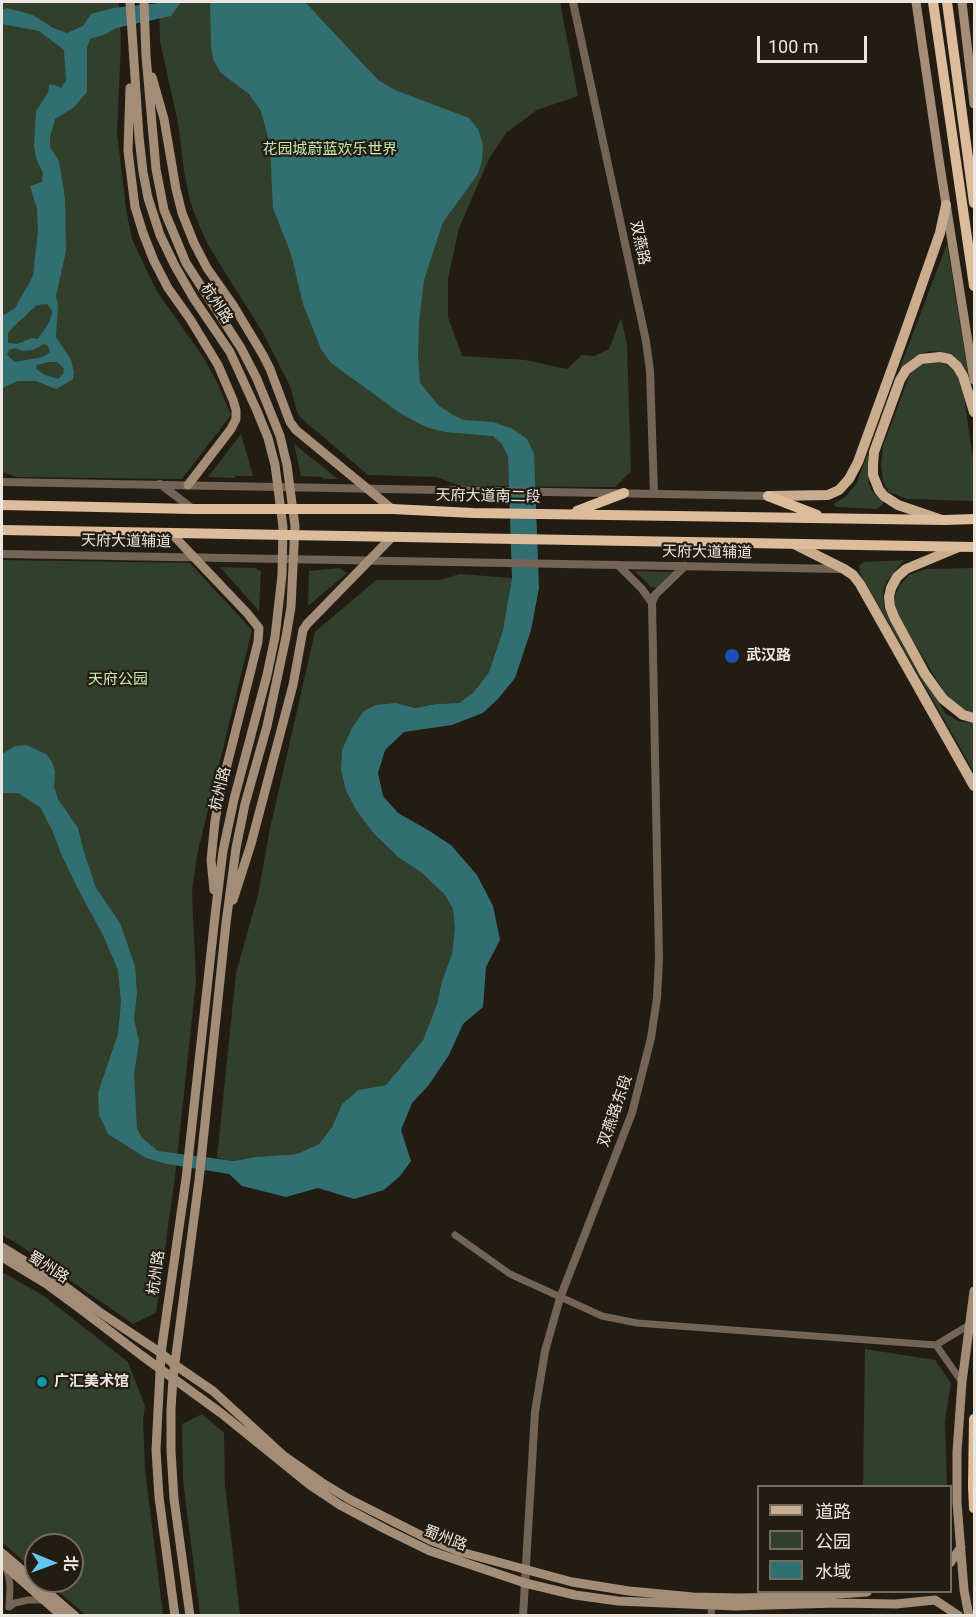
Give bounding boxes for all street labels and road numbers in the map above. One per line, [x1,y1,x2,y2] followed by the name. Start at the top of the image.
[626,219,652,267] street label: 双燕路
[196,280,236,328] street label: 杭州路
[435,487,541,507] street label: 天府大道南二段
[81,532,171,552] street label: 天府大道辅道
[662,543,752,563] street label: 天府大道辅道
[207,765,235,813] street label: 杭州路
[595,1073,637,1149] street label: 双燕路东段
[24,1248,72,1288] street label: 蜀州路
[145,1249,169,1297] street label: 杭州路
[421,1523,469,1555] street label: 蜀州路

